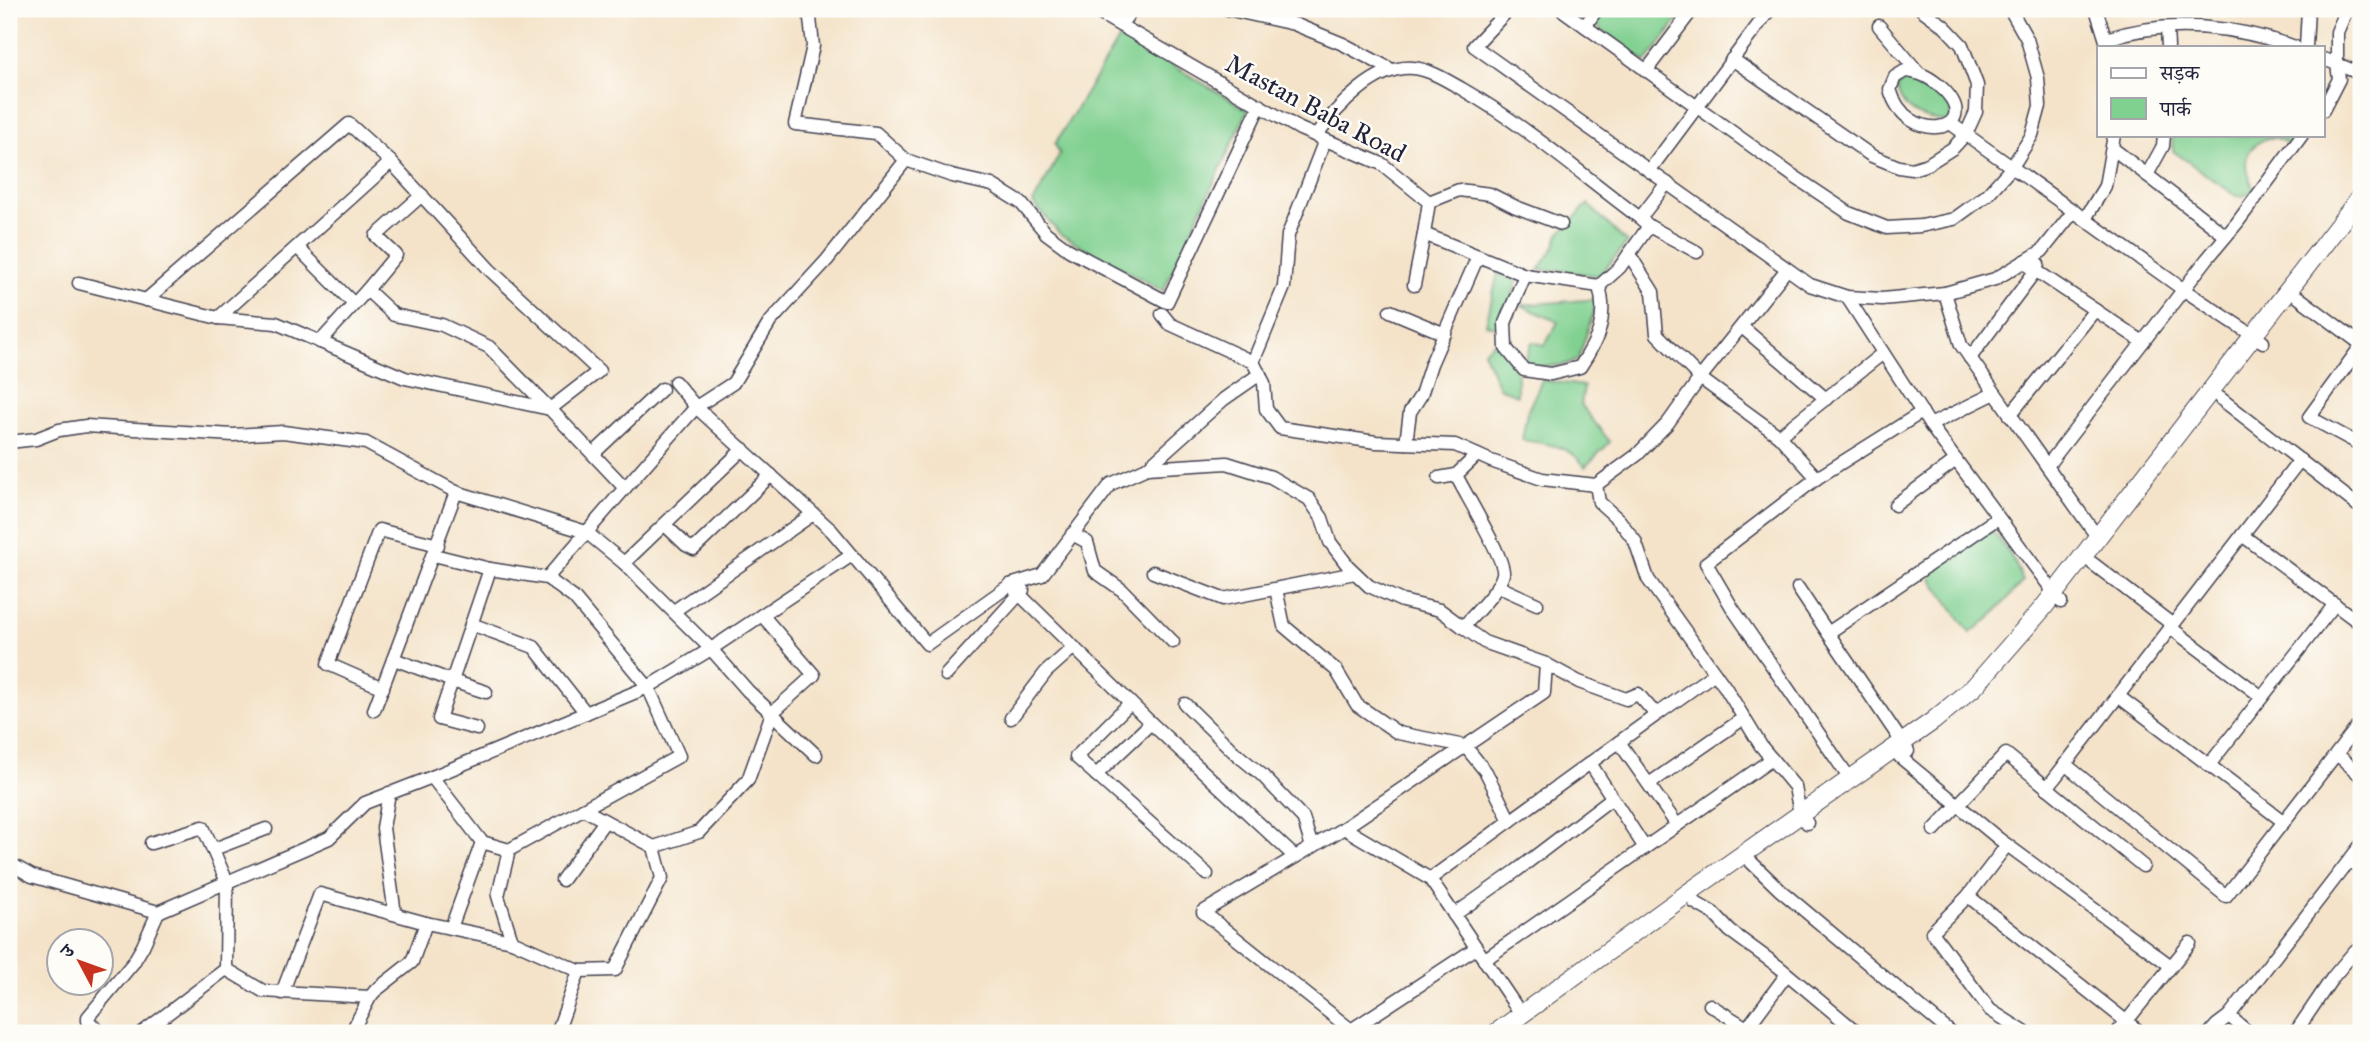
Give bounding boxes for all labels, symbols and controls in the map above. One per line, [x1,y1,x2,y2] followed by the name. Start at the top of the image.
[2097,46,2324,136] legend
[1220,47,1412,169] street label: Mastan Baba Road
[2159,60,2200,86] text: सड़क
[2159,96,2192,122] text: पार्क
[46,926,116,996] north arrow
[54,939,80,964] text: उ

